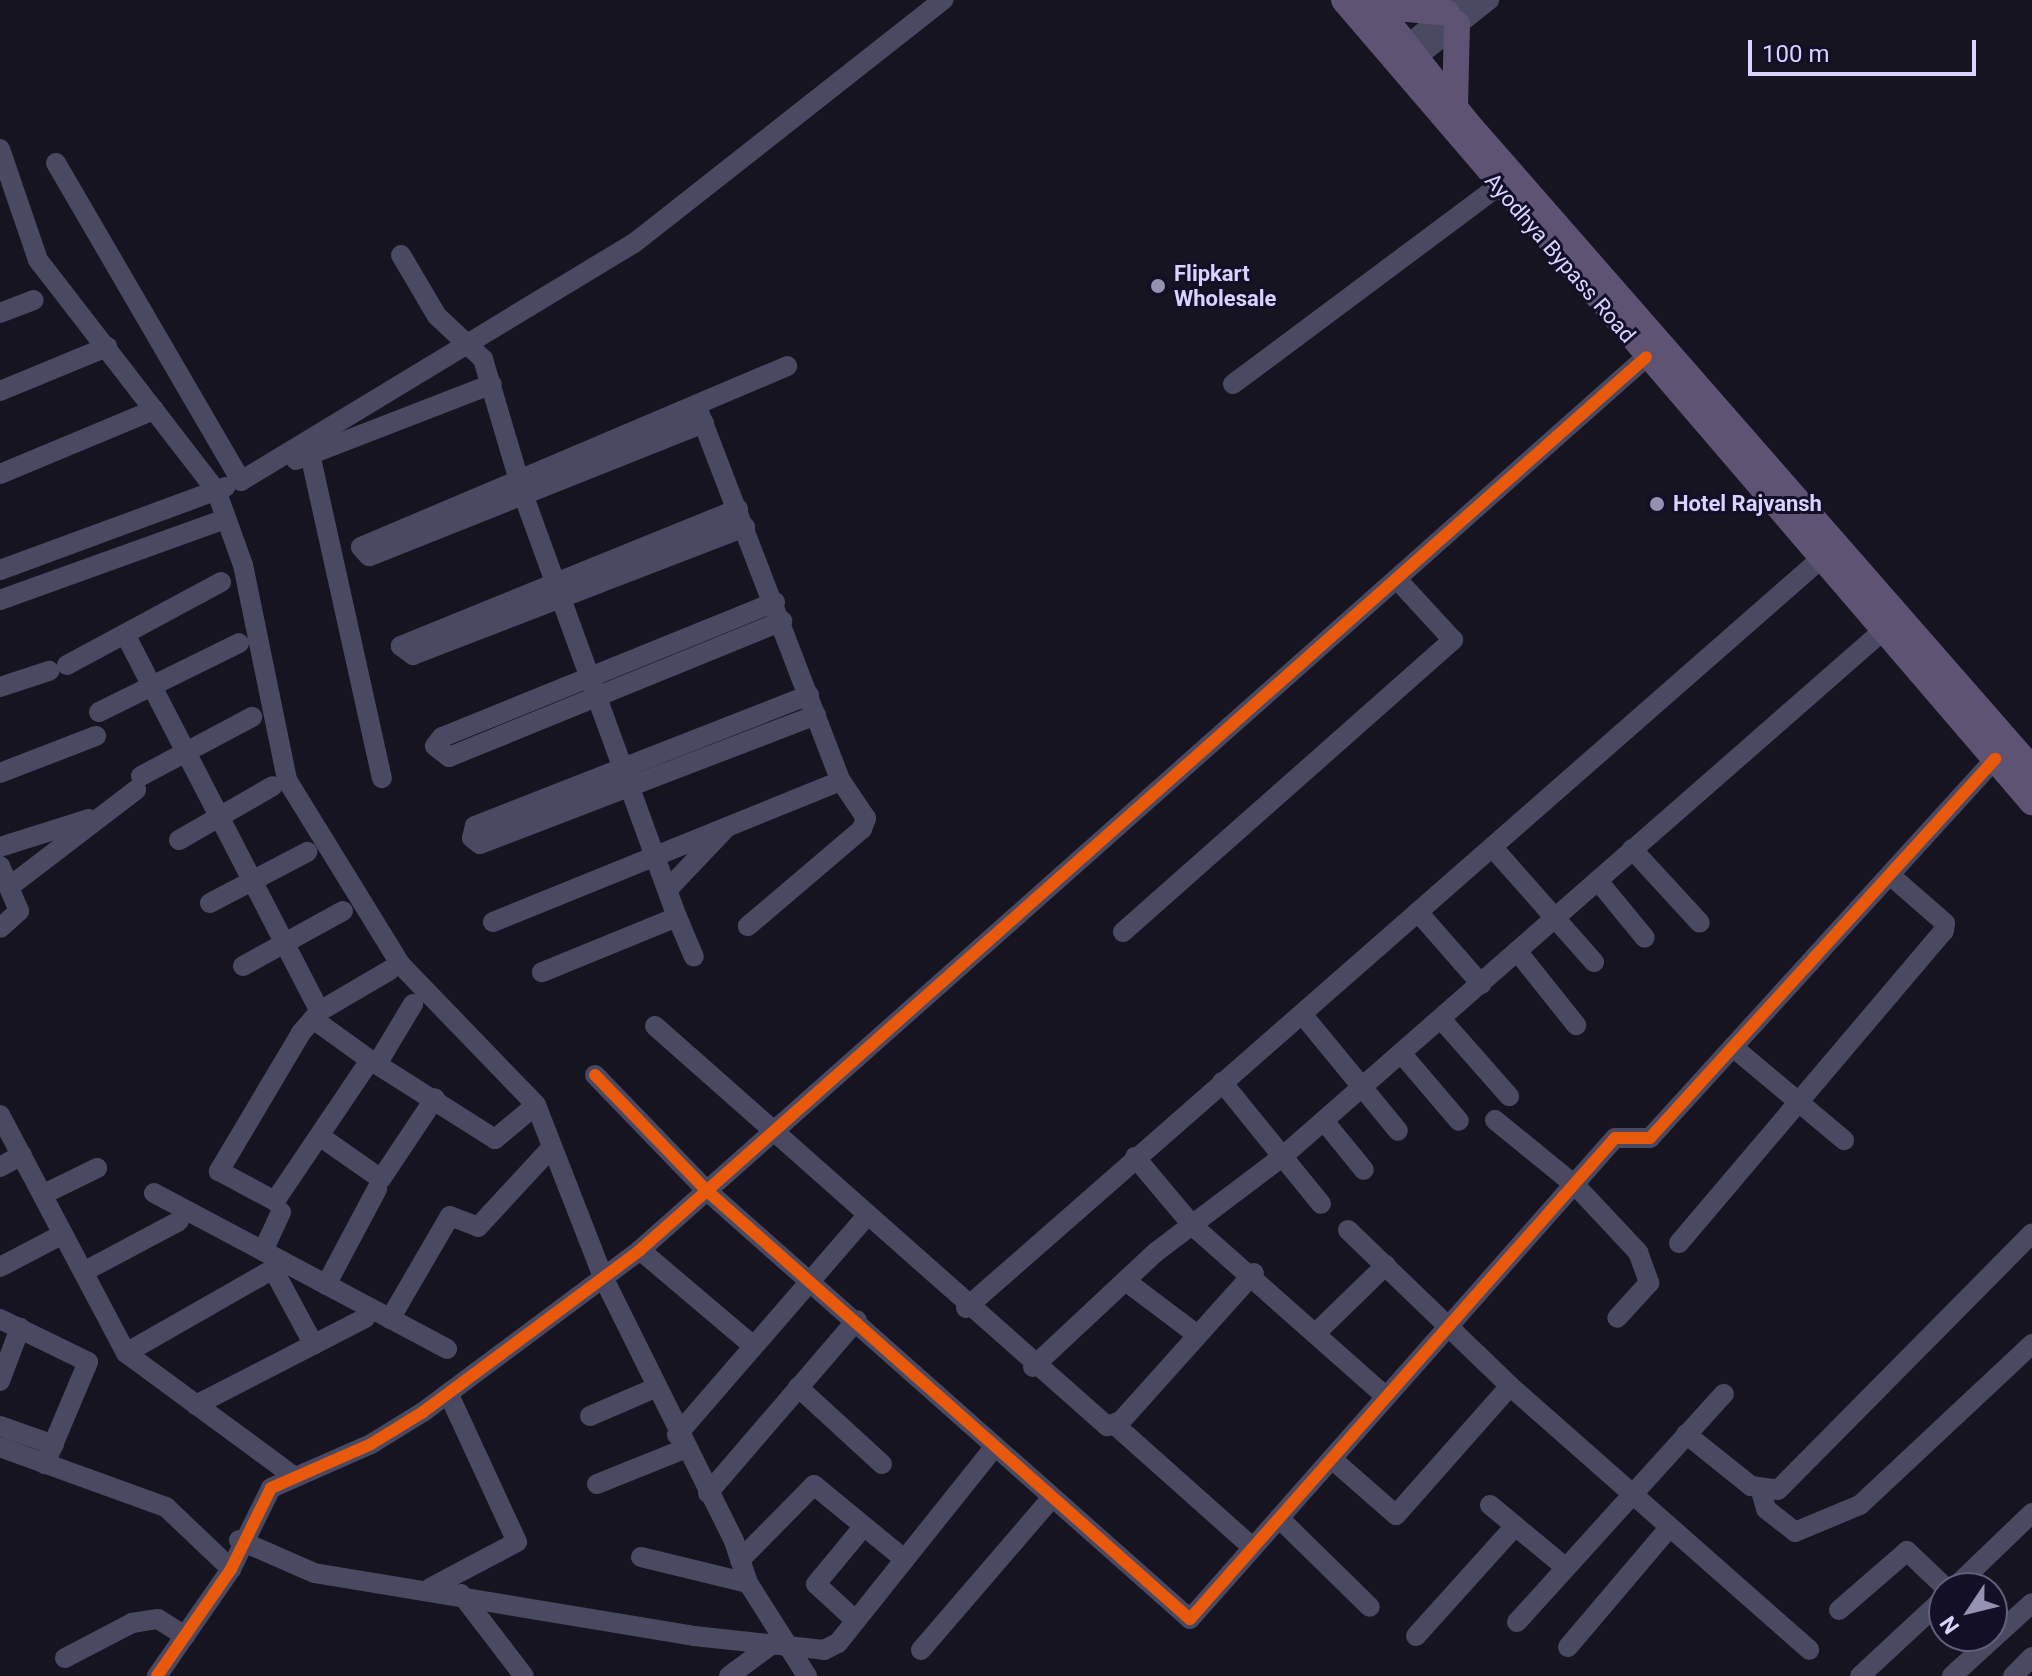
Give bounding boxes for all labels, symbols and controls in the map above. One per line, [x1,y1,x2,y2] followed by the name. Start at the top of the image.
[1752,24,1980,74] scale bar
[1762,40,1829,68] text: 100 m
[1479,168,1641,348] street label: Ayodhya Bypass Road
[1174,260,1276,312] place label: Flipkart Wholesale
[1149,277,1167,295] marker: Flipkart Wholesale
[1673,491,1822,517] place label: Hotel Rajvansh
[1648,495,1666,513] marker: Hotel Rajvansh
[1928,1572,2008,1652] north arrow
[1935,1611,1964,1638] text: N

